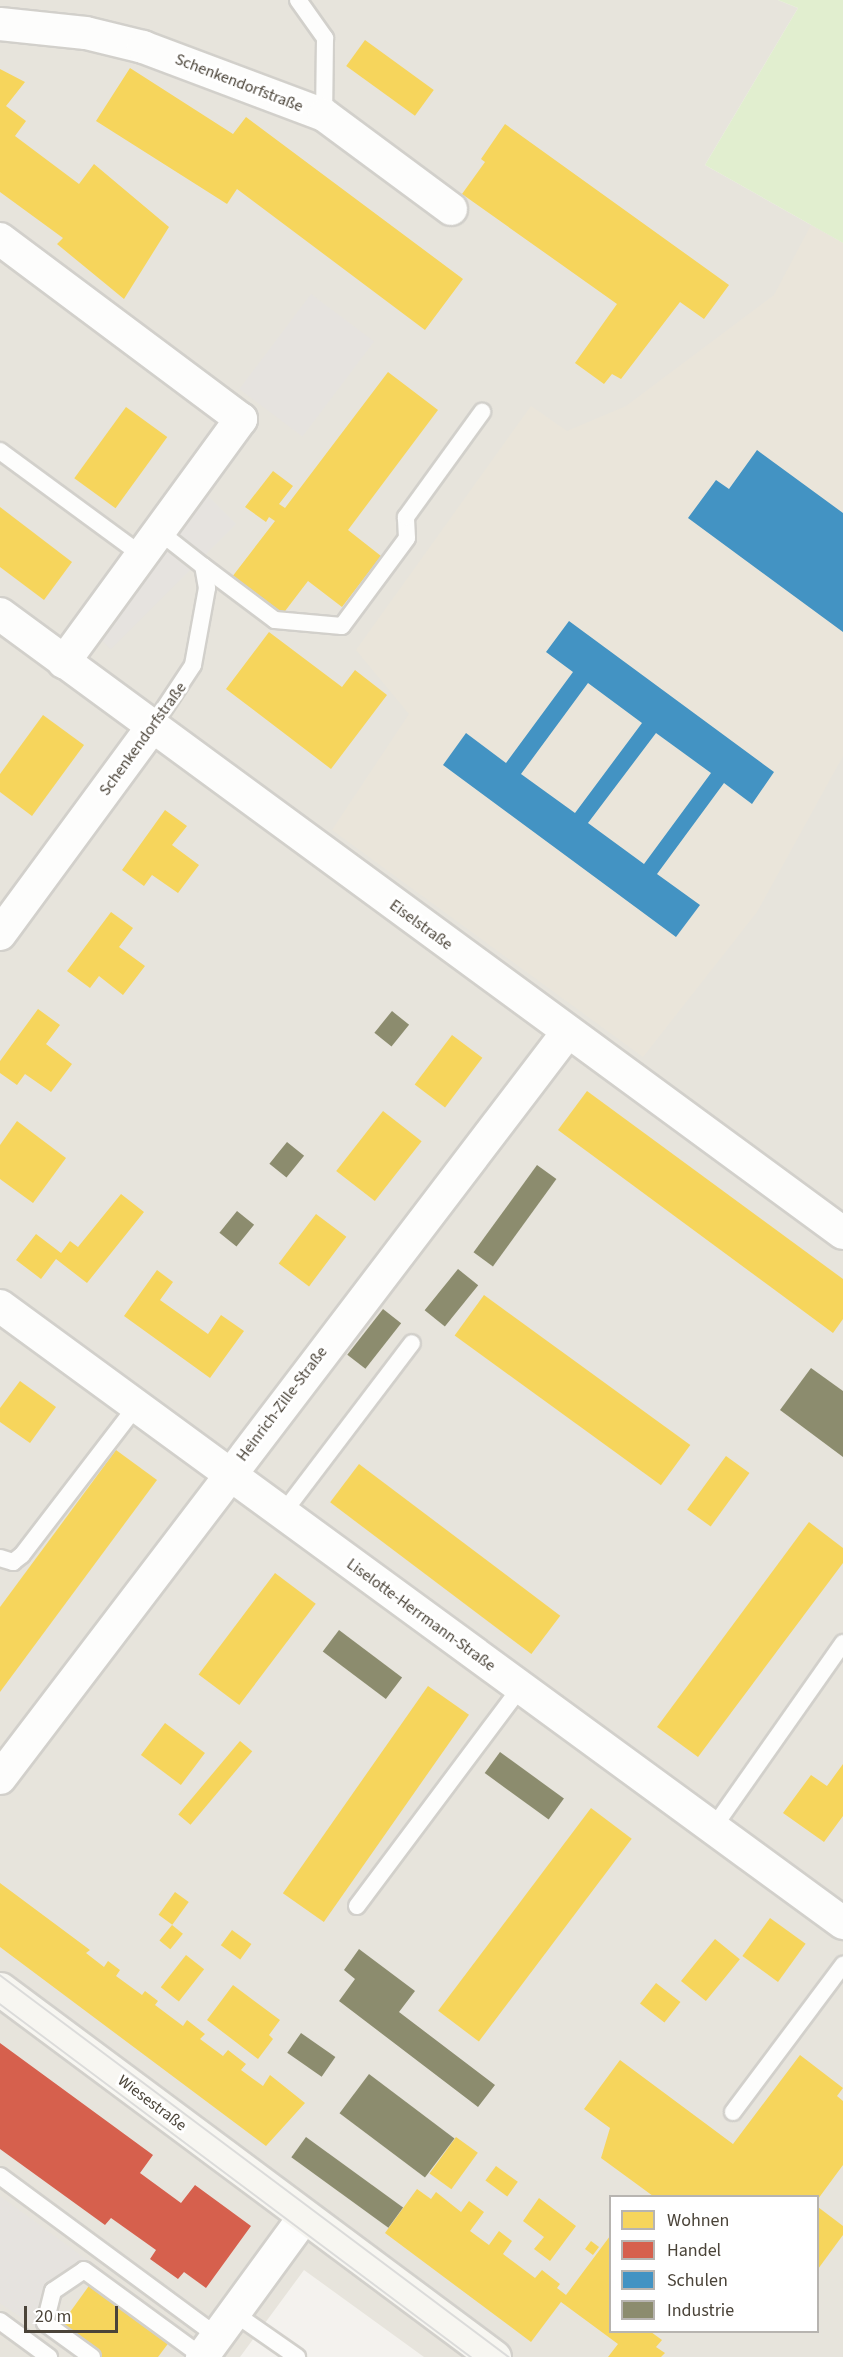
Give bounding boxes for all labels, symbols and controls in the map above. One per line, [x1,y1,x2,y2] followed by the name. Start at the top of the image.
[172,50,306,116] street label: Schenkendorfstraße
[95,679,191,799] street label: Schenkendorfstraße
[386,896,456,954] street label: Eiselstraße
[233,1343,331,1465] street label: Heinrich-Zille-Straße
[343,1555,499,1675] street label: Liselotte-Herrmann-Straße
[114,2071,190,2135] street label: Wiesestraße
[609,2195,819,2333] legend
[667,2208,729,2233] text: Wohnen
[667,2238,721,2263] text: Handel
[667,2268,728,2293] text: Schulen
[27,2294,122,2332] scale bar
[667,2298,734,2323] text: Industrie
[35,2304,71,2329] text: 20 m

